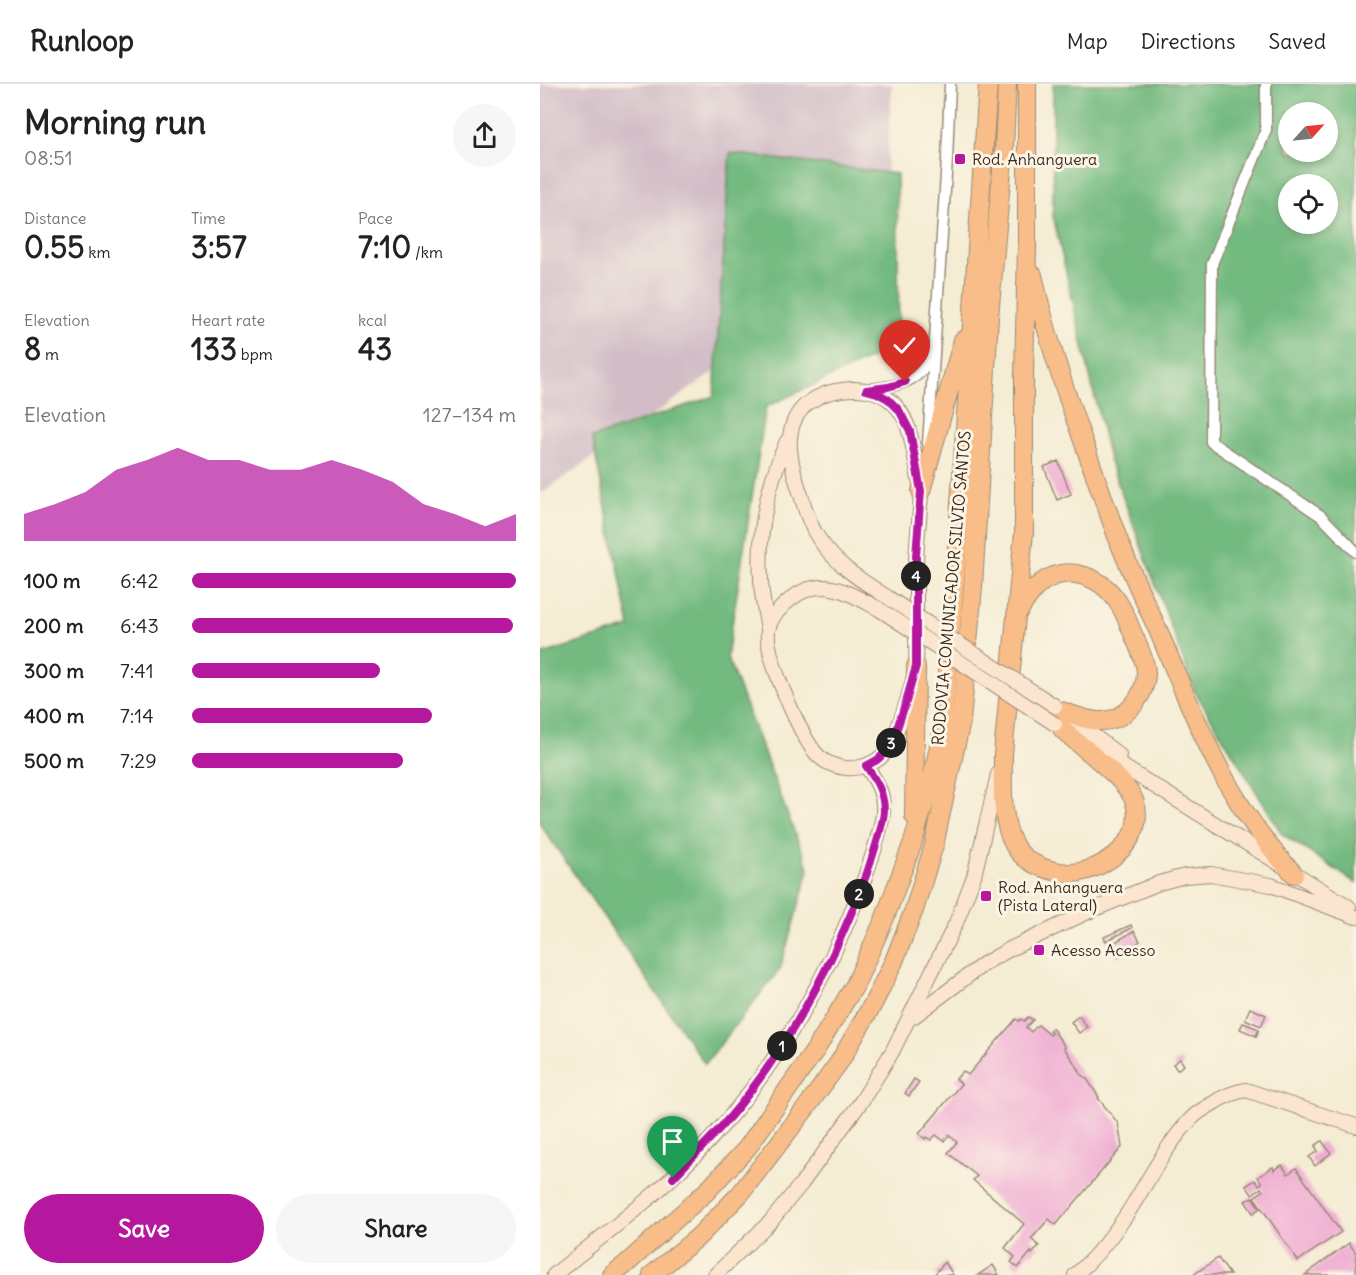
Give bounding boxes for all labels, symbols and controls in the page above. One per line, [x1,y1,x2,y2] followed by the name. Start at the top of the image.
[30,23,134,59] text: Runloop
[1067,28,1108,55] text: Map
[1141,28,1235,55] text: Directions
[1268,28,1326,55] text: Saved
[24,101,206,143] text: Morning run
[1278,102,1338,162] north arrow
[1278,102,1338,234] map controls
[453,104,516,167] button: share
[24,145,73,170] text: 08:51
[972,149,1097,169] place label: Rod. Anhanguera
[953,152,967,166] marker: Rod. Anhanguera
[1278,174,1338,234] button: locate
[24,208,86,228] text: Distance
[191,208,226,228] text: Time
[358,208,393,228] text: Pace
[24,228,84,266] text: 0.55
[191,228,247,266] text: 3:57
[358,228,411,266] text: 7:10
[84,242,110,262] text: km
[411,242,443,262] text: /km
[24,310,90,330] text: Elevation
[191,310,265,330] text: Heart rate
[358,310,387,330] text: kcal
[879,320,930,382] pin
[888,329,921,362] icon: check
[24,330,41,368] text: 8
[191,330,237,368] text: 133
[358,330,392,368] text: 43
[41,344,59,364] text: m
[237,344,273,364] text: bpm
[24,402,106,427] text: Elevation
[423,402,516,427] text: 127–134 m
[927,430,975,746] street label: RODOVIA COMUNICADOR SILVIO SANTOS
[901,561,931,591] pin: 4
[911,566,921,586] text: 4
[24,568,81,593] text: 100 m
[120,568,159,593] text: 6:42
[24,613,84,638] text: 200 m
[120,613,159,638] text: 6:43
[24,658,84,683] text: 300 m
[120,658,154,683] text: 7:41
[24,703,84,728] text: 400 m
[120,703,154,728] text: 7:14
[876,728,906,758] pin: 3
[886,733,896,753] text: 3
[24,748,84,773] text: 500 m
[120,748,157,773] text: 7:29
[998,877,1123,915] place label: Rod. Anhanguera (Pista Lateral)
[844,879,874,909] pin: 2
[855,884,863,904] text: 2
[979,889,993,903] marker: Rod. Anhanguera (Pista Lateral)
[1051,940,1155,960] place label: Acesso Acesso
[1032,943,1046,957] marker: Acesso Acesso
[767,1031,797,1061] pin: 1
[779,1036,785,1056] text: 1
[647,1116,698,1178] pin
[656,1125,689,1158] icon: arrive
[24,1194,264,1263] button: Save
[276,1194,516,1263] button: Share

